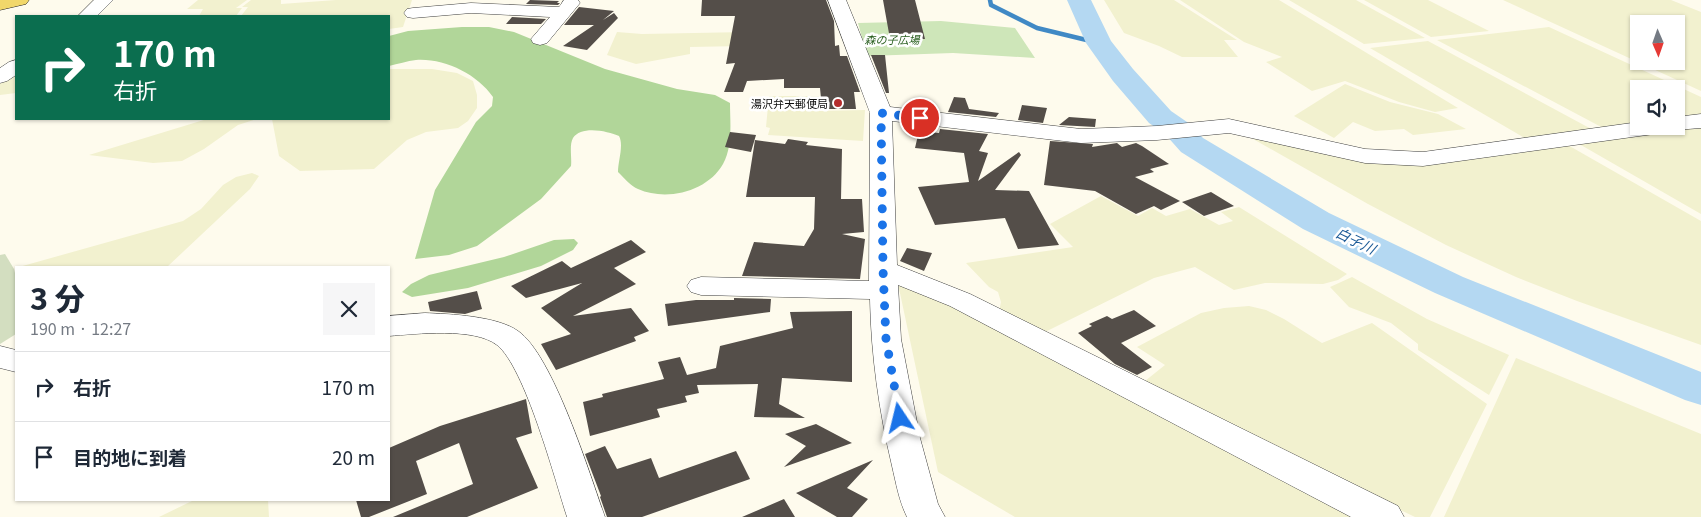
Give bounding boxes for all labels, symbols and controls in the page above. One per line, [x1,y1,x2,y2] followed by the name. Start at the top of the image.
[1630,15,1685,70] north arrow
[1630,15,1685,135] map controls
[113,26,217,77] text: 170 m
[865,31,921,47] park label: 森の子広場
[30,35,95,100] icon: right
[113,73,157,105] text: 右折
[1630,80,1685,135] button: sound
[751,95,828,111] place label: 湯沢弁天郵便局
[832,97,844,109] marker: 湯沢弁天郵便局
[899,97,941,139] pin
[906,104,934,132] icon: arrive
[1333,222,1381,259] water label: 白子川
[30,275,85,319] text: 3 分
[323,283,375,335] button: close
[30,316,131,340] text: 190 m · 12:27
[30,373,58,401] icon: right
[73,373,111,400] text: 右折
[322,373,375,400] text: 170 m
[873,391,925,443] position arrow
[30,443,58,471] icon: arrive
[73,443,187,470] text: 目的地に到着
[332,443,375,470] text: 20 m

